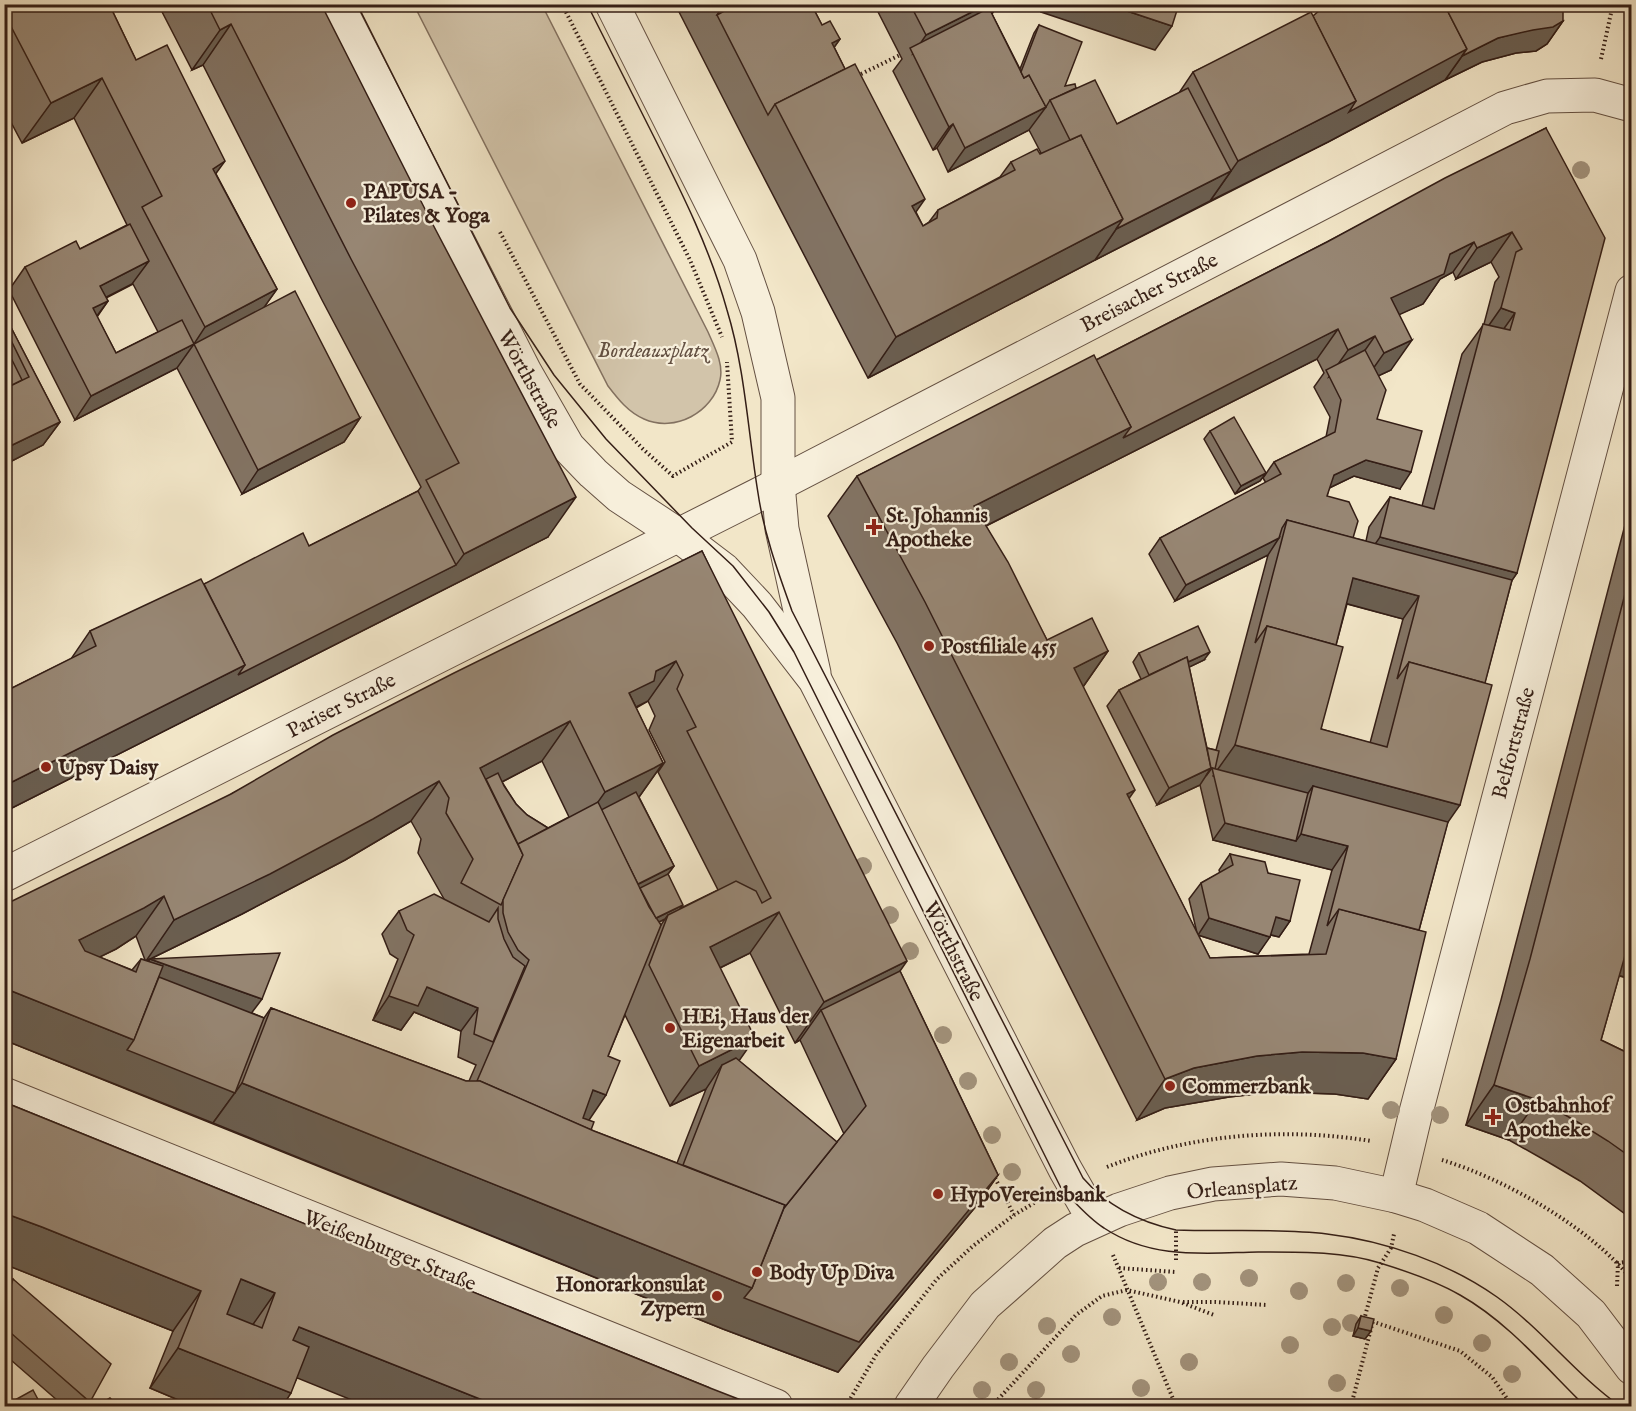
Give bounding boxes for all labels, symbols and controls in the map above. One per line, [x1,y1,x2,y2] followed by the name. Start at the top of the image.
[363,179,490,230] place label: PAPUSA - Pilates & Yoga
[344,196,358,210] marker: PAPUSA - Pilates & Yoga
[1076,247,1223,340] street label: Breisacher Straße
[490,326,567,434] street label: Wörthstraße
[598,338,711,365] park label: Bordeauxplatz
[885,503,988,554] place label: St. Johannis Apotheke
[867,520,881,534] marker: St. Johannis Apotheke
[941,634,1057,661] place label: Postfiliale 455
[922,639,936,653] marker: Postfiliale 455
[283,667,401,745] street label: Pariser Straße
[1487,684,1542,802] street label: Belfortstraße
[57,755,159,782] place label: Upsy Daisy
[39,760,53,774] marker: Upsy Daisy
[916,897,990,1007] street label: Wörthstraße
[682,1004,809,1055] place label: HEi, Haus der Eigenarbeit
[663,1021,677,1035] marker: HEi, Haus der Eigenarbeit
[1182,1074,1311,1101] place label: Commerzbank
[1163,1079,1177,1093] marker: Commerzbank
[1504,1093,1613,1144] place label: Ostbahnhof Apotheke
[1486,1110,1500,1124] marker: Ostbahnhof Apotheke
[1186,1170,1299,1207] street label: Orleansplatz
[950,1182,1107,1209] place label: HypoVereinsbank
[931,1187,945,1201] marker: HypoVereinsbank
[299,1204,480,1299] street label: Weißenburger Straße
[769,1260,895,1287] place label: Body Up Diva
[750,1265,764,1279] marker: Body Up Diva
[555,1272,706,1323] place label: Honorarkonsulat Zypern
[710,1289,724,1303] marker: Honorarkonsulat Zypern

